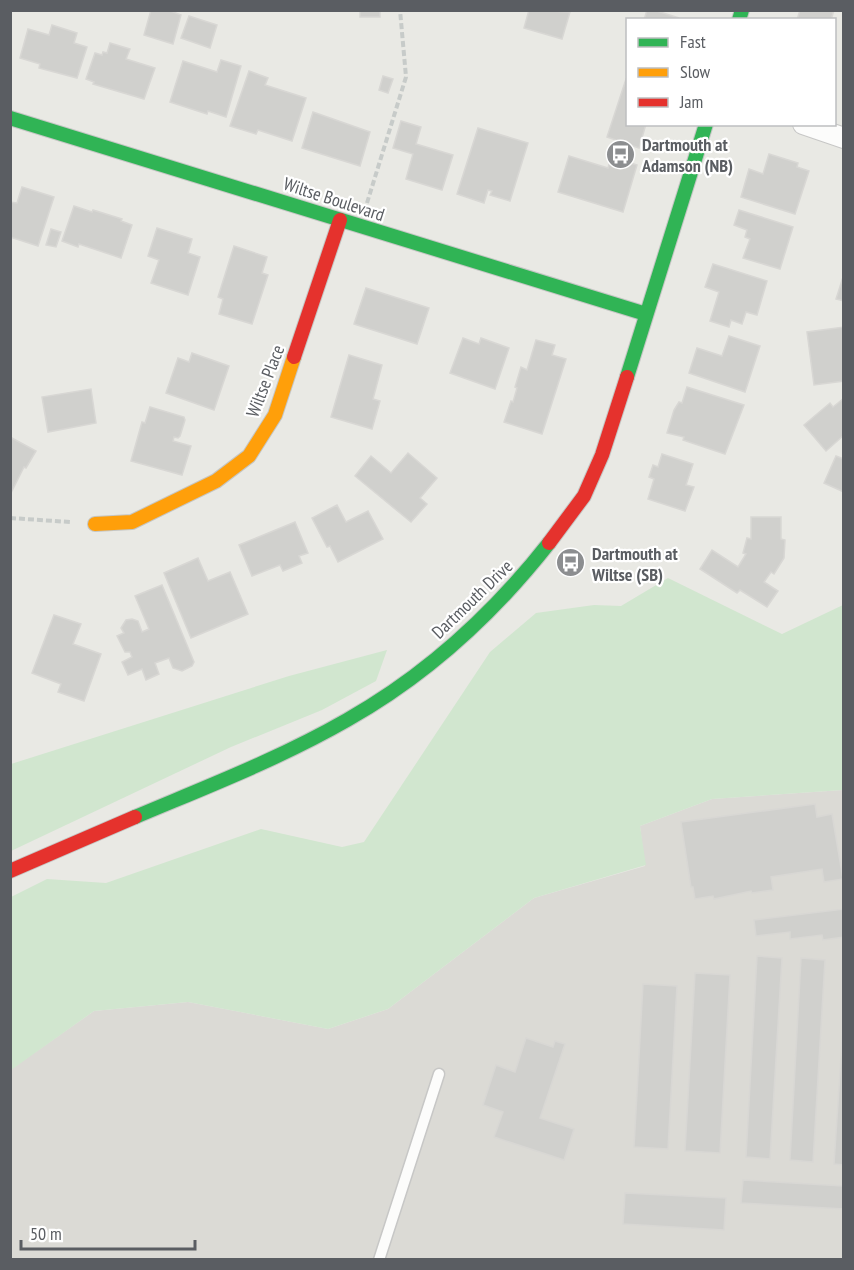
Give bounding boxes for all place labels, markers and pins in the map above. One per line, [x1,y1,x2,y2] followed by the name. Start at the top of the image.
[641,133,733,177] place label: Dartmouth at Adamson (NB)
[605,138,637,170] bus stop icon: Dartmouth at Adamson (NB)
[591,542,678,586] place label: Dartmouth at Wiltse (SB)
[555,547,587,579] bus stop icon: Dartmouth at Wiltse (SB)

